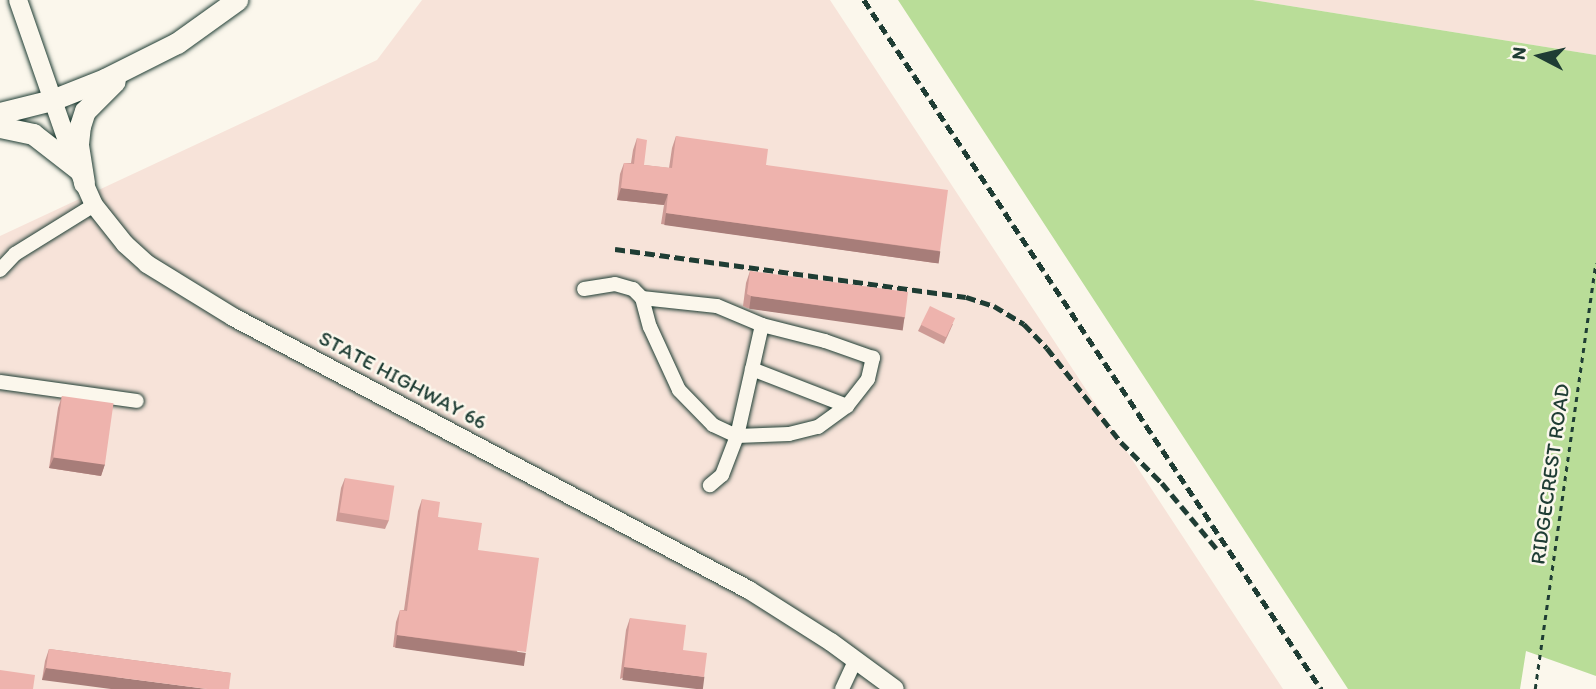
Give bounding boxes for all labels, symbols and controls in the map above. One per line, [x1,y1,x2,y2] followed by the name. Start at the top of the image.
[1505,21,1575,91] north arrow
[1506,46,1531,61] text: N
[315,325,491,435] street label: STATE HIGHWAY 66
[1525,383,1575,565] street label: RIDGECREST ROAD

